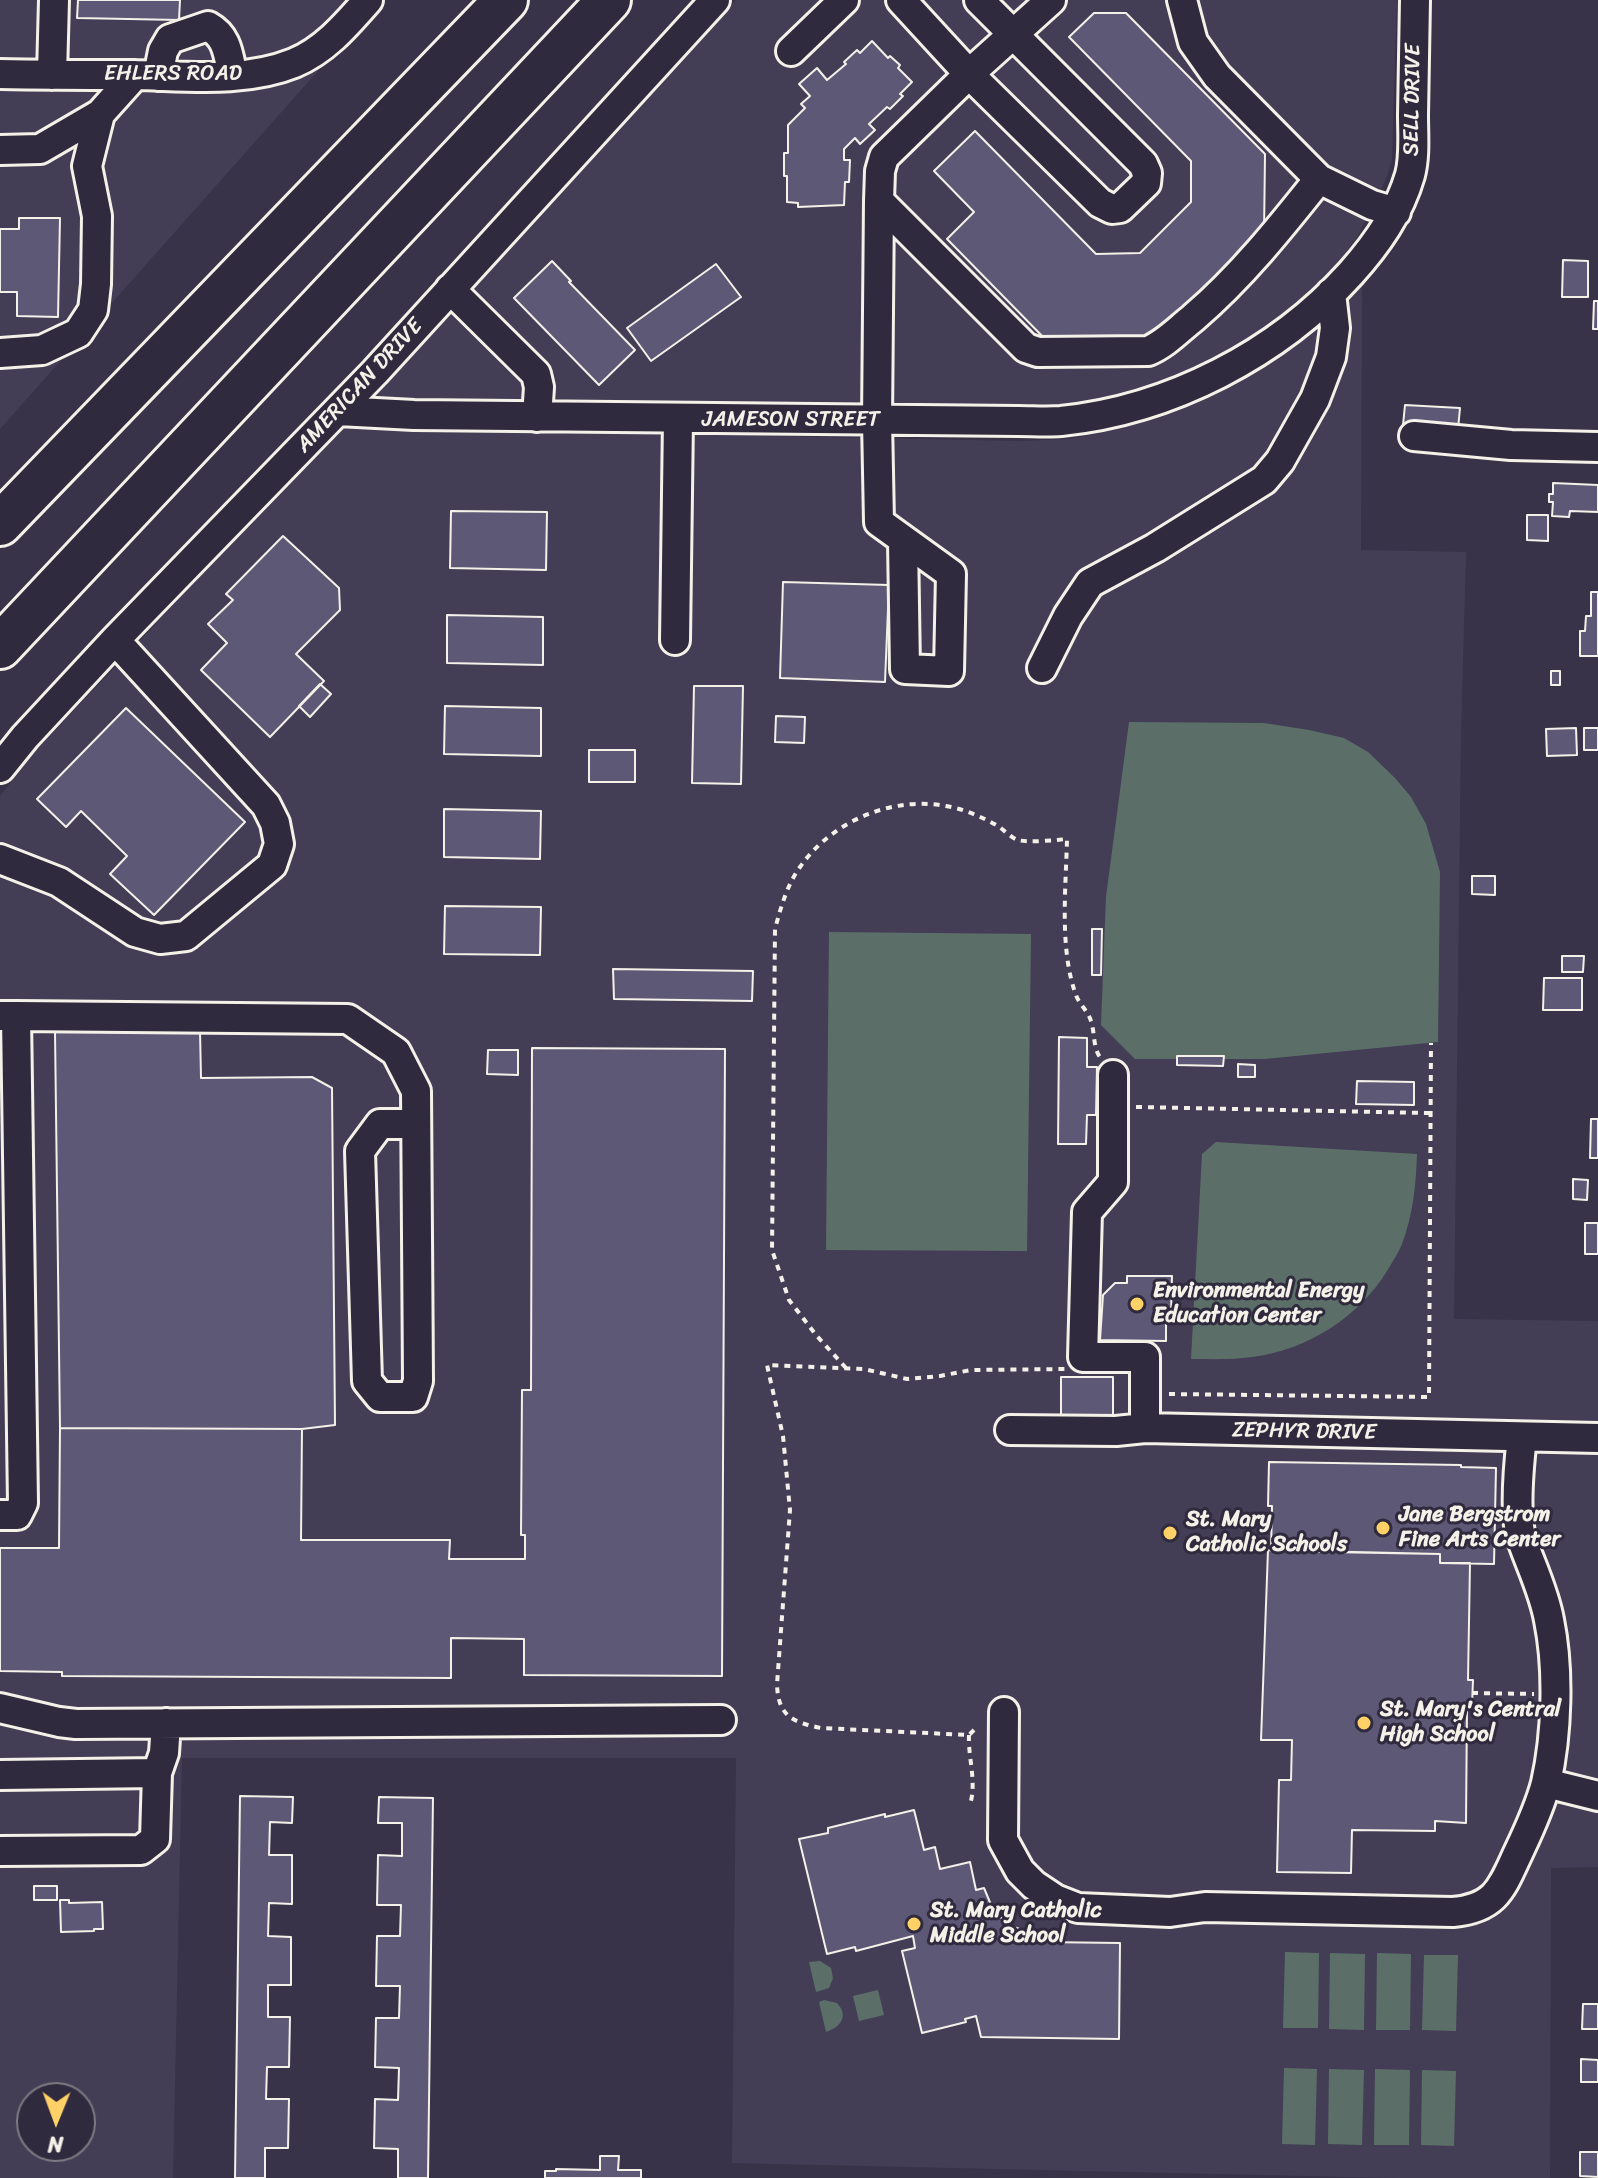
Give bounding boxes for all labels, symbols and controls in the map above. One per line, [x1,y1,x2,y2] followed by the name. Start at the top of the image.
[1399,43,1427,157] street label: SELL DRIVE
[104,61,242,87] street label: EHLERS ROAD
[291,313,429,459] street label: AMERICAN DRIVE
[702,407,880,433] street label: JAMESON STREET
[1153,1278,1364,1330] place label: Environmental Energy Education Center
[1128,1295,1146,1313] marker: Environmental Energy Education Center
[1232,1418,1376,1446] street label: ZEPHYR DRIVE
[1399,1502,1561,1554] place label: Jane Bergstrom Fine Arts Center
[1186,1507,1347,1558] place label: St. Mary Catholic Schools
[1374,1519,1392,1537] marker: Jane Bergstrom Fine Arts Center
[1161,1524,1179,1542] marker: St. Mary Catholic Schools
[1380,1697,1561,1748] place label: St. Mary's Central High School
[1355,1714,1373,1732] marker: St. Mary's Central High School
[930,1898,1101,1950] place label: St. Mary Catholic Middle School
[905,1915,923,1933] marker: St. Mary Catholic Middle School
[16,2082,96,2162] north arrow
[48,2125,64,2164] text: N

